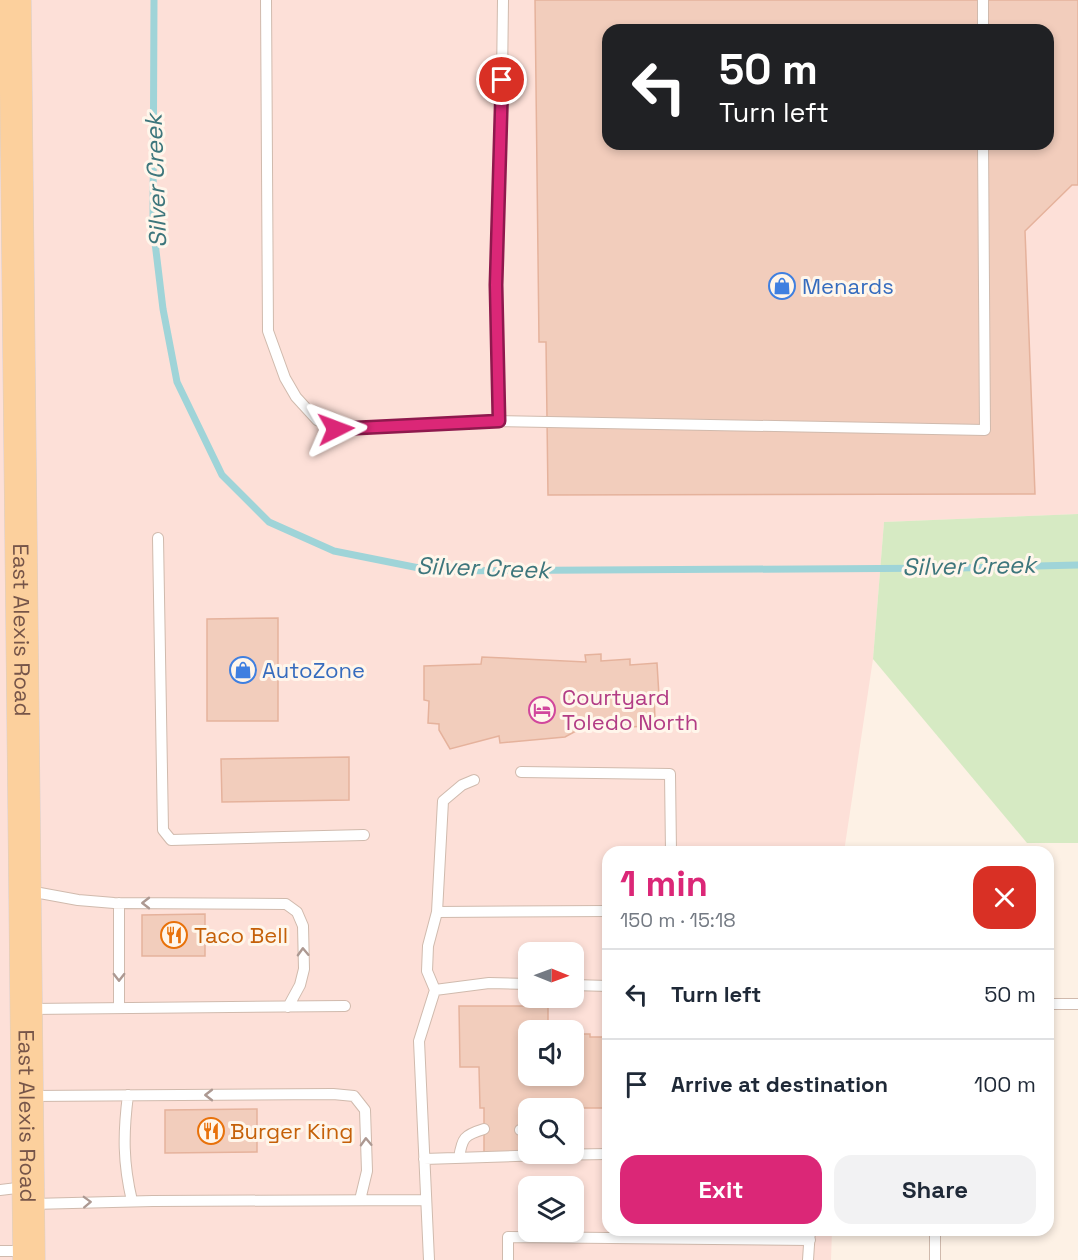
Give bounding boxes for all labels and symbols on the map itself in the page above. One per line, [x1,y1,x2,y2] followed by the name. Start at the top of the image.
[476,54,527,105] pin
[138,111,173,248] water label: Silver Creek
[767,271,797,301] shop icon: Menards
[802,272,894,300] place label: Menards
[304,397,368,461] position arrow
[7,543,37,717] street label: East Alexis Road
[902,549,1039,582] water label: Silver Creek
[416,550,553,585] water label: Silver Creek
[228,655,258,685] shop icon: AutoZone
[262,656,365,684] place label: AutoZone
[562,683,698,736] place label: Courtyard Toledo North
[527,695,557,725] hotel icon: Courtyard Toledo North
[141,897,150,909] one-way arrow
[159,920,189,950] restaurant icon: Taco Bell
[194,921,288,949] place label: Taco Bell
[518,942,584,1008] north arrow
[297,947,310,956] one-way arrow
[113,972,125,981] one-way arrow
[12,1029,42,1203] street label: East Alexis Road
[204,1089,213,1101] one-way arrow
[196,1116,226,1146] restaurant icon: Burger King
[230,1117,353,1145] place label: Burger King
[360,1138,372,1147] one-way arrow
[83,1196,92,1209] one-way arrow

